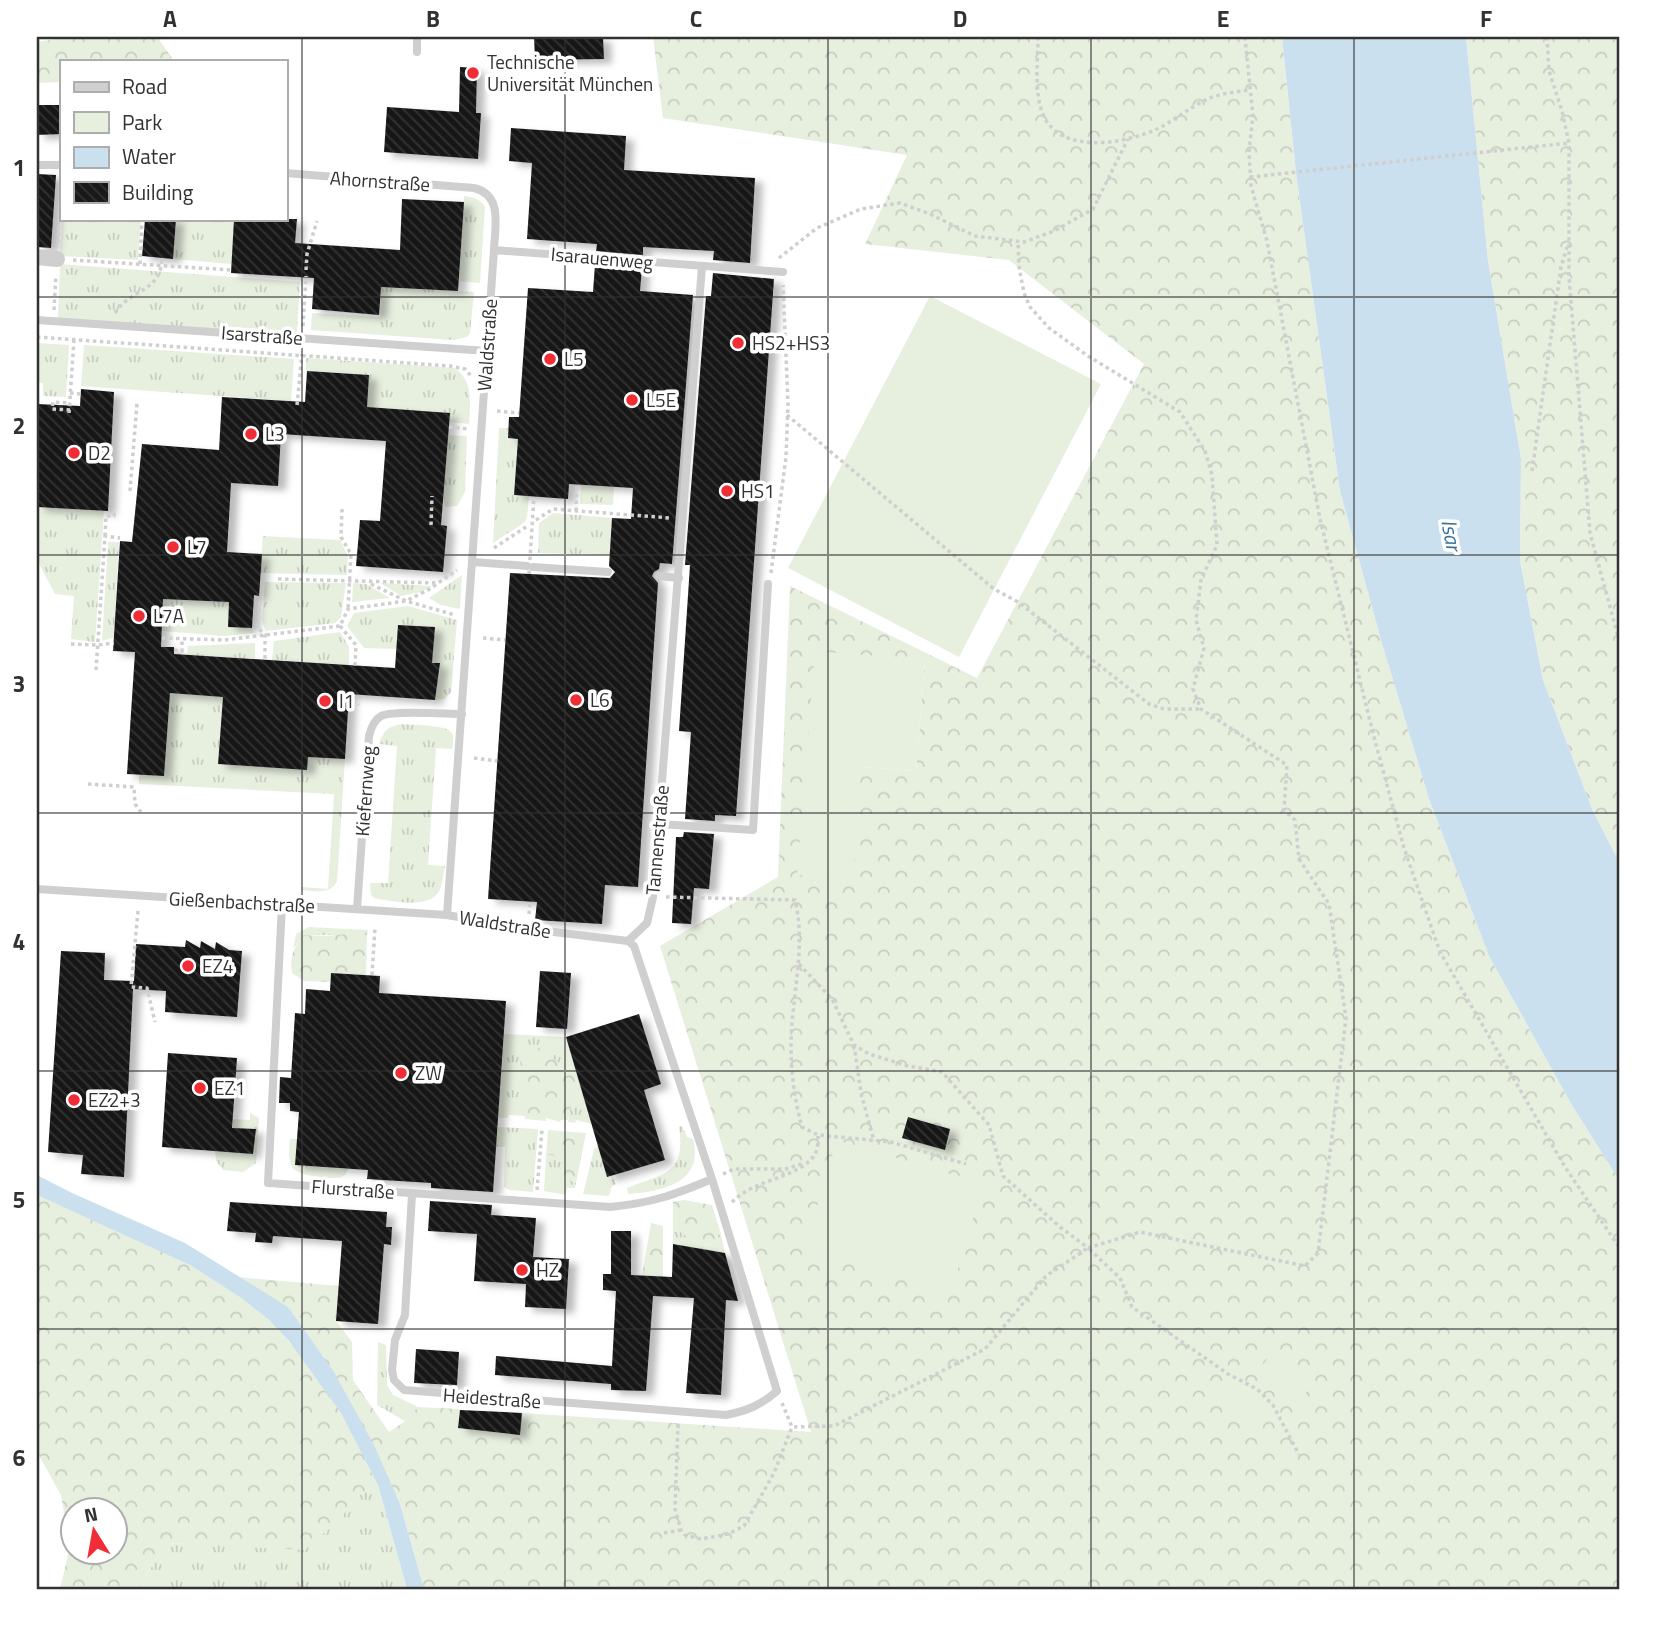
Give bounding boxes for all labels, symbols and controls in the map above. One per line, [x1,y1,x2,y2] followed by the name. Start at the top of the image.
[163,1,177,36] text: A
[426,1,440,36] text: B
[690,1,702,36] text: C
[953,1,967,36] text: D
[1217,1,1229,36] text: E
[1480,1,1492,36] text: F
[487,47,653,98] place label: Technische Universität München
[60,60,287,220] legend
[465,65,481,81] marker: Technische Universität München
[122,70,167,102] text: Road
[122,106,162,138] text: Park
[122,140,176,172] text: Water
[13,150,25,185] text: 1
[329,163,431,198] street label: Ahornstraße
[122,176,194,208] text: Building
[550,239,655,276] street label: Isarauenweg
[469,298,504,392] street label: Waldstraße
[220,317,304,352] street label: Isarstraße
[752,328,830,357] place label: HS2+HS3
[730,335,746,351] marker: HS2+HS3
[564,344,584,373] place label: L5
[542,351,558,367] marker: L5
[646,385,676,414] place label: L5E
[624,392,640,408] marker: L5E
[13,408,25,443] text: 2
[265,419,285,448] place label: L3
[243,426,259,442] marker: L3
[88,438,111,467] place label: D2
[66,445,82,461] marker: D2
[741,476,775,505] place label: HS1
[719,483,735,499] marker: HS1
[1433,517,1471,555] water label: Isar
[187,532,207,561] place label: L7
[165,539,181,555] marker: L7
[153,601,184,630] place label: L7A
[131,608,147,624] marker: L7A
[13,666,25,701] text: 3
[590,685,610,714] place label: L6
[339,686,354,715] place label: I1
[568,692,584,708] marker: L6
[317,693,333,709] marker: I1
[347,744,382,837] street label: Kiefernweg
[637,784,676,896] street label: Tannenstraße
[168,883,316,920] street label: Gießenbachstraße
[457,902,553,945] street label: Waldstraße
[13,924,25,959] text: 4
[202,951,233,980] place label: EZ4
[180,958,196,974] marker: EZ4
[415,1058,442,1087] place label: ZW
[393,1065,409,1081] marker: ZW
[214,1073,245,1102] place label: EZ1
[192,1080,208,1096] marker: EZ1
[88,1085,141,1114] place label: EZ2+3
[66,1092,82,1108] marker: EZ2+3
[311,1171,396,1206] street label: Flurstraße
[13,1182,25,1217] text: 5
[536,1255,559,1284] place label: HZ
[514,1262,530,1278] marker: HZ
[442,1380,542,1415] street label: Heidestraße
[13,1440,26,1475] text: 6
[60,1496,130,1566] north arrow
[81,1498,100,1529] text: N

